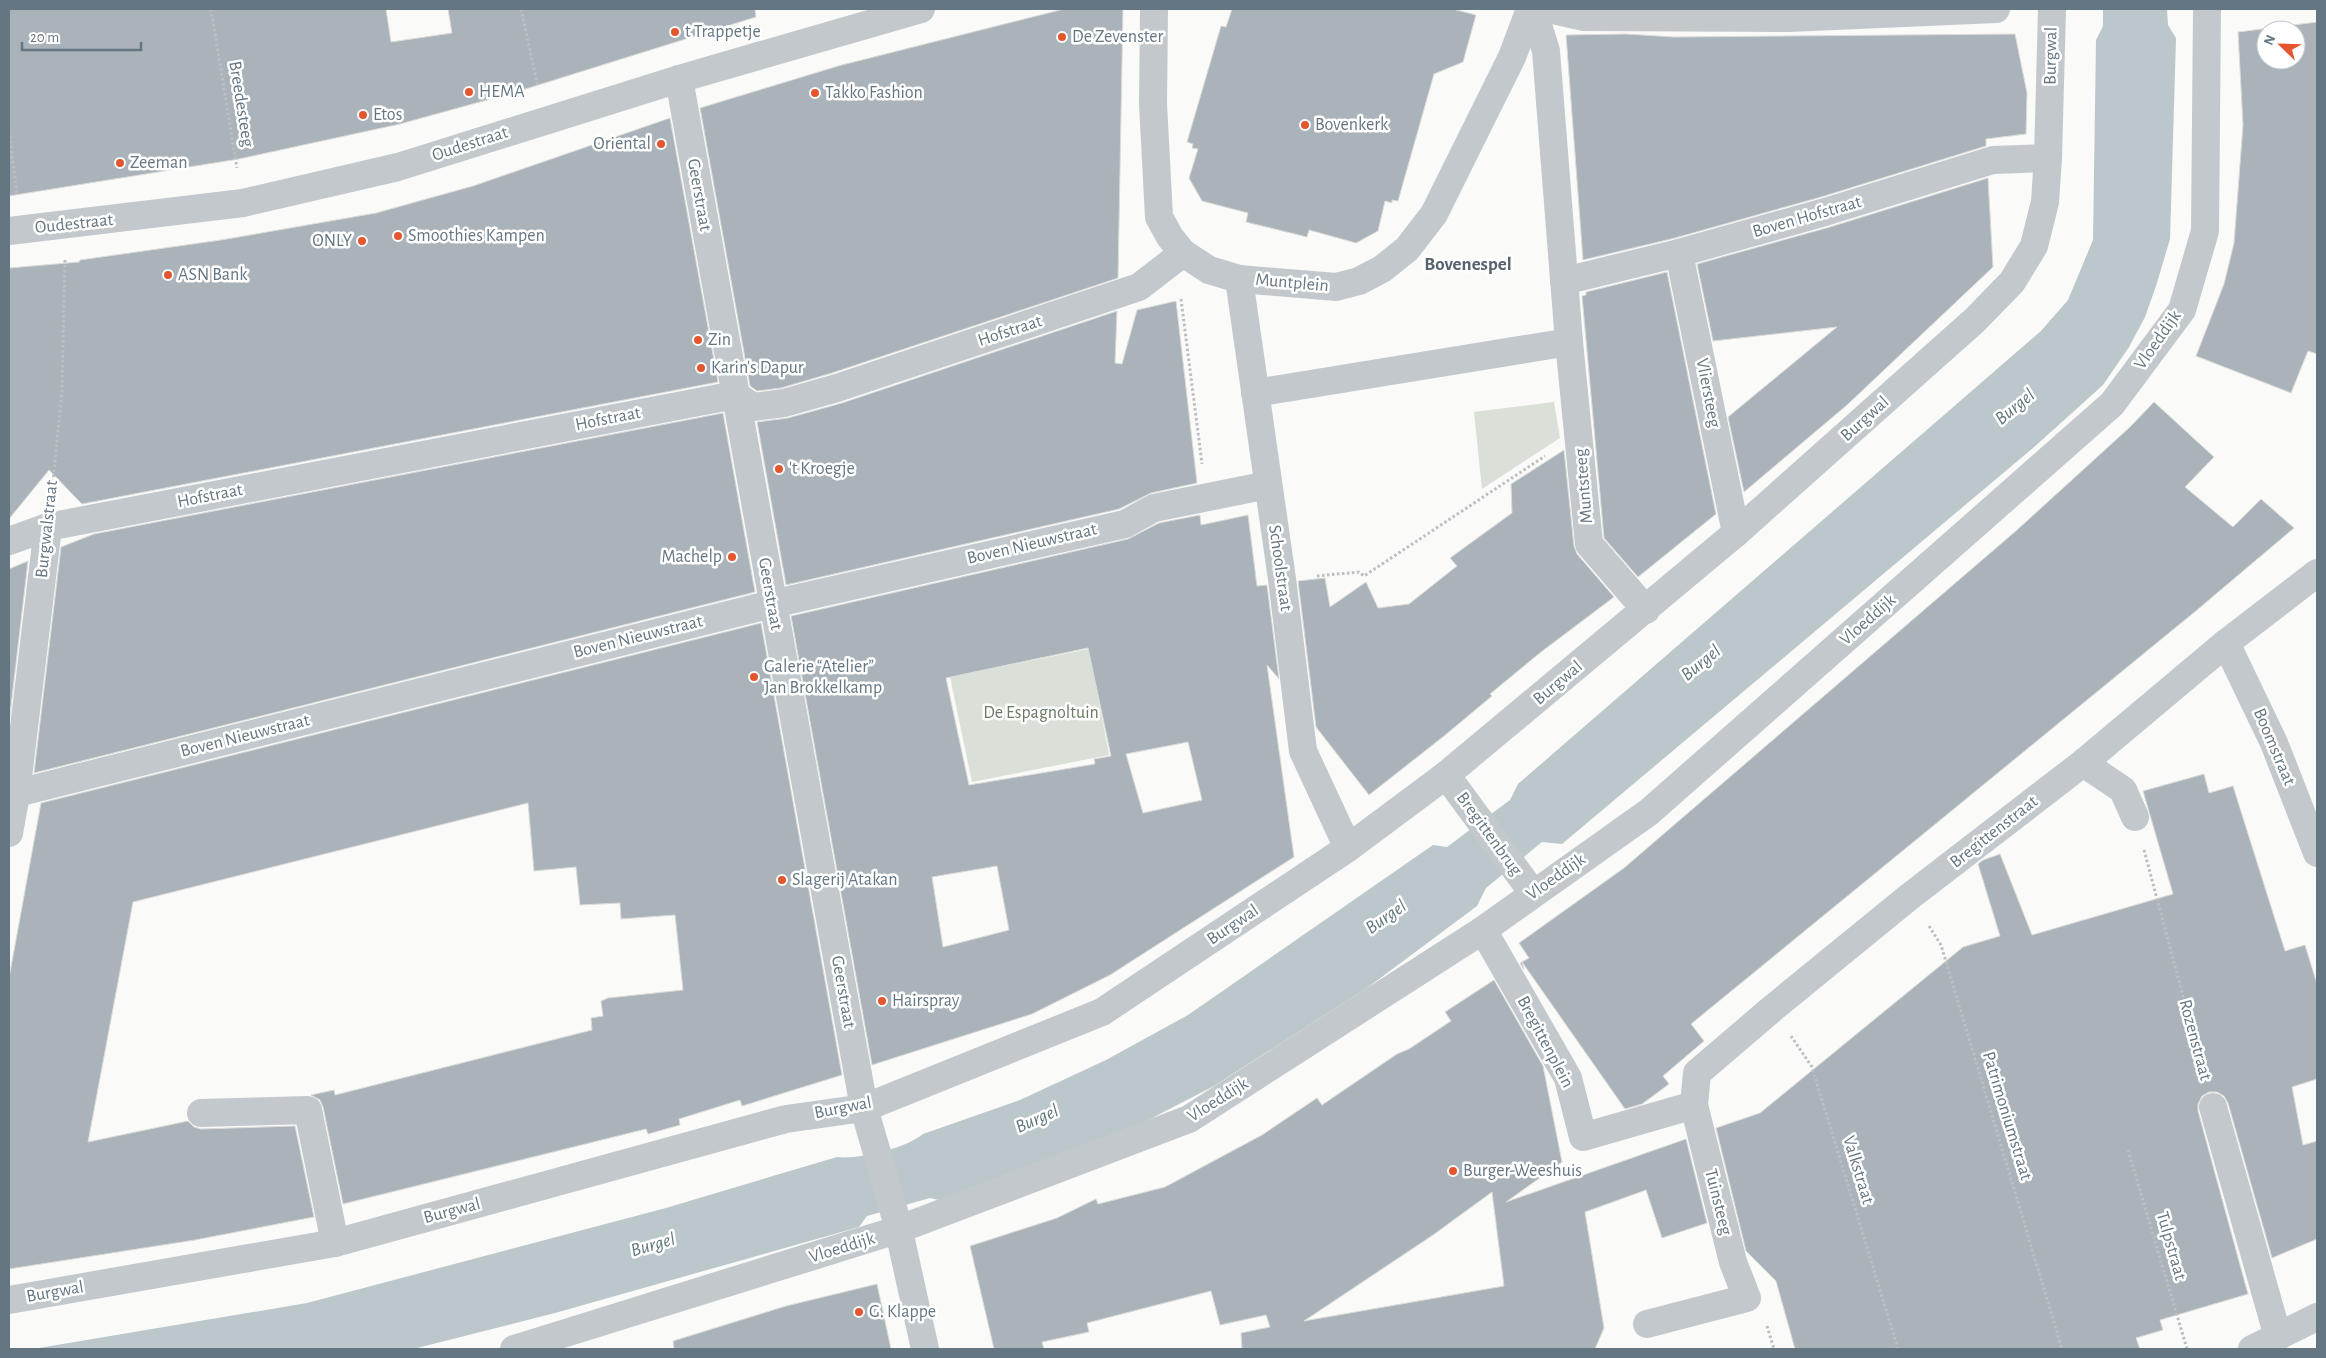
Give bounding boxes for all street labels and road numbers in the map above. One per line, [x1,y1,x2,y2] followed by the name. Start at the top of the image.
[2041,27,2061,85] street label: Burgwal
[225,60,257,149] street label: Breedesteeg
[430,123,510,165] street label: Oudestraat
[684,157,714,233] street label: Geerstraat
[1751,193,1864,241] street label: Boven Hofstraat
[34,211,114,237] street label: Oudestraat
[1255,271,1329,295] street label: Muntplein
[2131,307,2185,373] street label: Vloeddijk
[976,312,1045,350] street label: Hofstraat
[1692,357,1724,429] street label: Vliersteeg
[1837,393,1893,445] street label: Burgwal
[574,404,643,434] street label: Hofstraat
[1572,448,1596,524] street label: Muntsteeg
[33,479,61,579] street label: Burgwalstraat
[176,481,245,511] street label: Hofstraat
[965,520,1099,568] street label: Boven Nieuwstraat
[1265,524,1295,613] street label: Schoolstraat
[755,556,785,632] street label: Geerstraat
[1837,591,1900,649] street label: Vloeddijk
[572,612,705,662] street label: Boven Nieuwstraat
[1530,658,1586,708] street label: Burgwal
[2250,706,2298,788] street label: Boomstraat
[179,711,312,761] street label: Boven Nieuwstraat
[1453,789,1525,879] street label: Bregittenbrug
[1947,792,2041,872] street label: Bregittenstraat
[1523,850,1589,904] street label: Vloeddijk
[1204,901,1262,949] street label: Burgwal
[828,954,858,1030] street label: Geerstraat
[1513,993,1577,1091] street label: Bregittenplein
[2176,998,2215,1083] street label: Rozenstraat
[1979,1049,2035,1183] street label: Patrimoniumstraat
[1185,1074,1252,1126] street label: Vloeddijk
[813,1094,873,1122] street label: Burgwal
[1839,1134,1877,1207] street label: Valkstraat
[1701,1167,1735,1237] street label: Tuinsteeg
[422,1195,482,1227] street label: Burgwal
[2153,1210,2189,1283] street label: Tulpstraat
[807,1229,878,1266] street label: Vloeddijk
[25,1278,85,1306] street label: Burgwal

